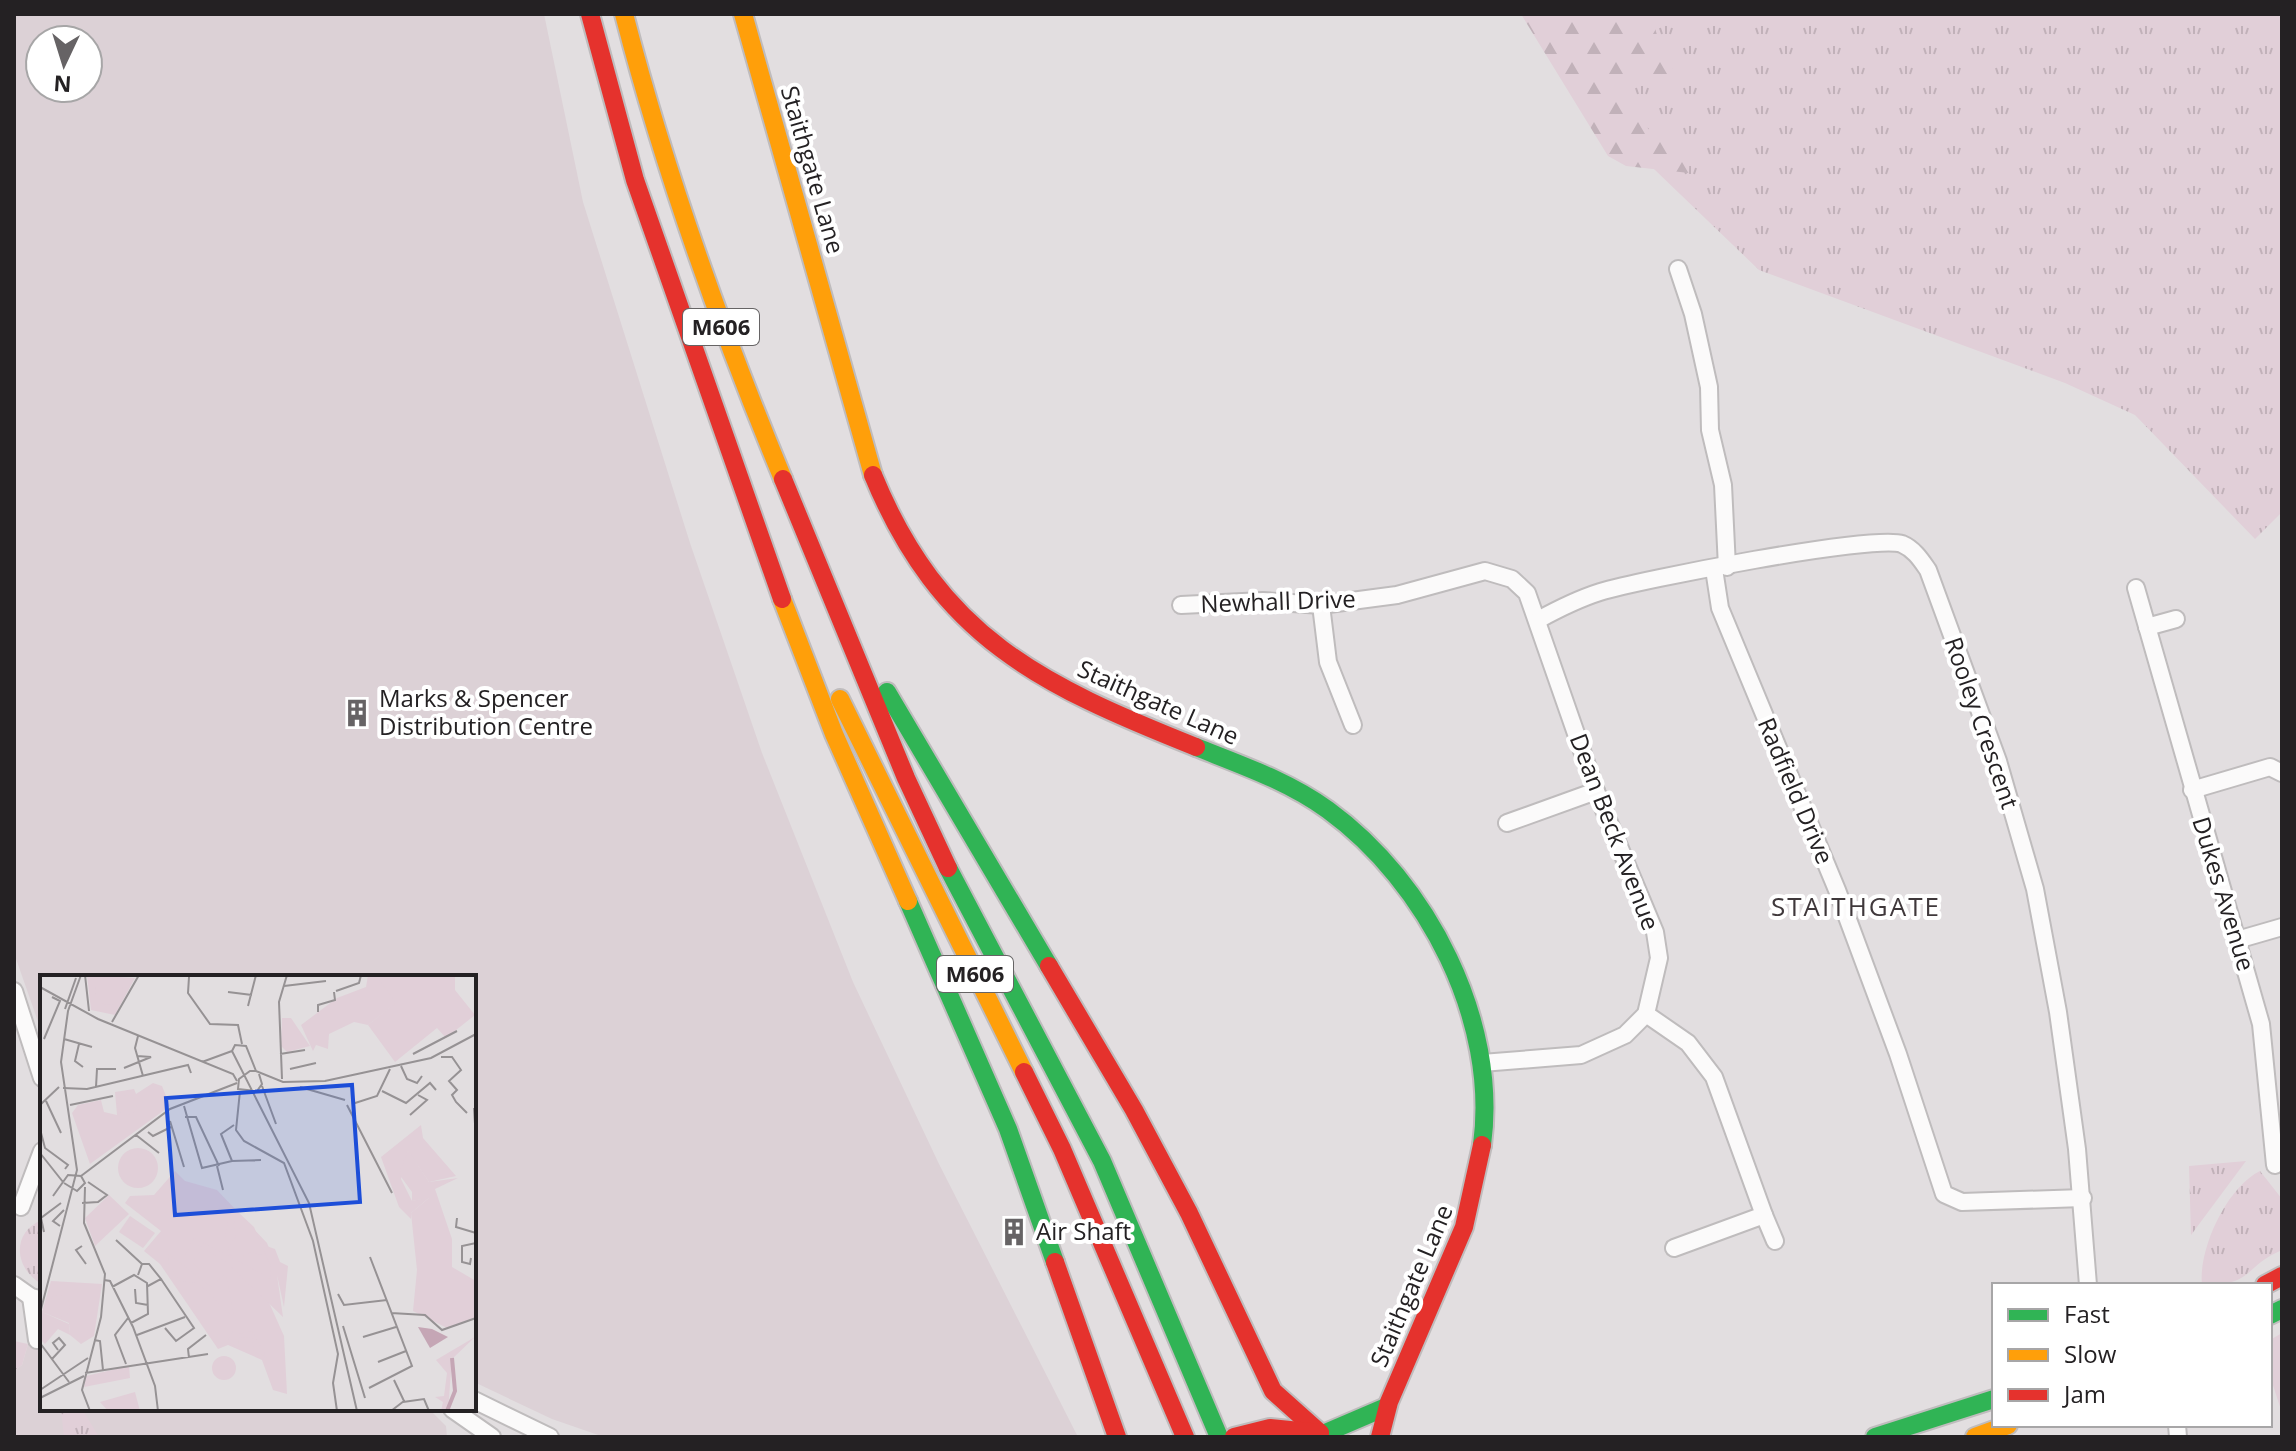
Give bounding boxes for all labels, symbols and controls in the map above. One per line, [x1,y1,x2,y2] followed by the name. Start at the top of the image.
[24,24,104,104] north arrow
[53,69,73,101] text: N
[774,82,853,257] street label: Staithgate Lane
[683,309,759,345] road number: M606
[1200,581,1356,620] street label: Newhall Drive
[1938,632,2027,813] street label: Rooley Crescent
[1073,651,1244,752] street label: Staithgate Lane
[379,681,593,742] place label: Marks & Spencer Distribution Centre
[342,698,372,728] building icon: Marks & Spencer Distribution Centre
[1751,712,1842,869] street label: Radfield Drive
[1563,728,1668,934] street label: Dean Beck Avenue
[2185,812,2264,975] street label: Dukes Avenue
[1771,888,1941,924] district label: STAITHGATE
[937,956,1013,992] road number: M606
[40,975,476,1411] inset map
[1362,1199,1460,1372] street label: Staithgate Lane
[1036,1214,1131,1247] place label: Air Shaft
[999,1217,1029,1247] building icon: Air Shaft
[1992,1283,2272,1427] legend
[2064,1297,2110,1330] text: Fast
[2064,1337,2117,1370] text: Slow
[2062,1377,2106,1410] text: Jam

